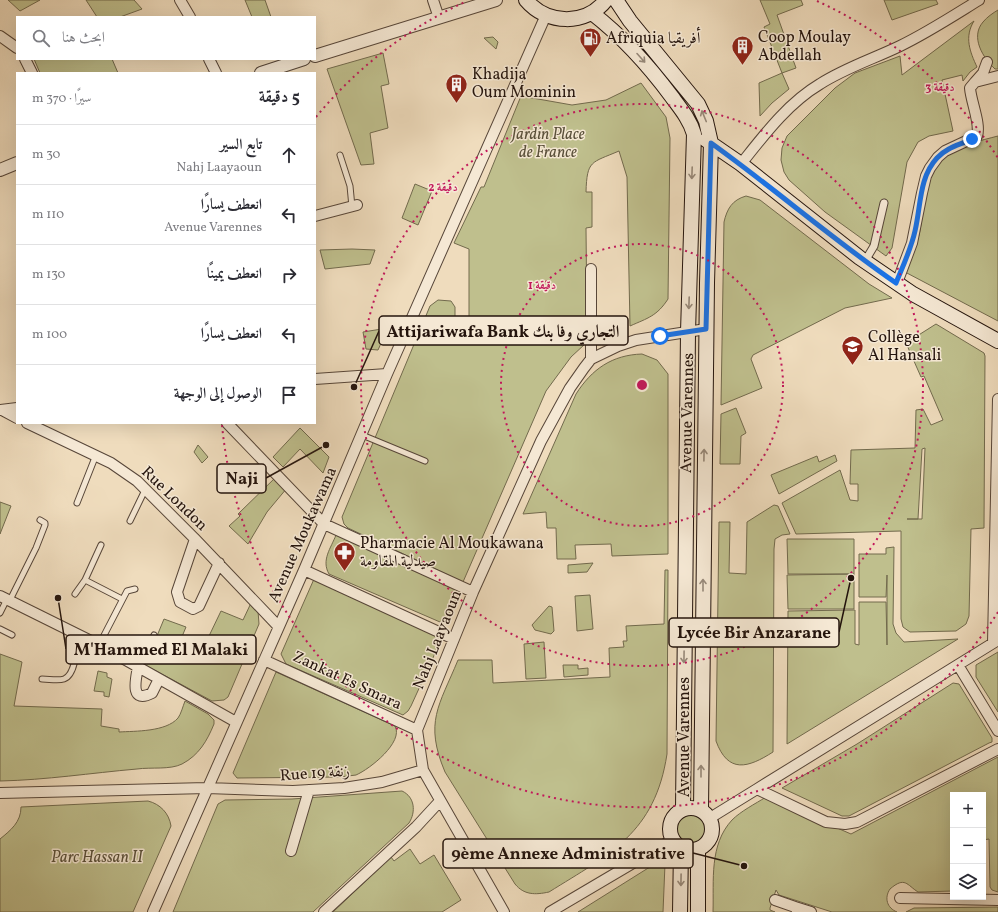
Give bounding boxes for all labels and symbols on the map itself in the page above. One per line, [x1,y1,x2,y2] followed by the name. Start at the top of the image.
[577,26,603,59] fuel station icon: Afriquia أفريقيا
[606,26,701,50] place label: Afriquia أفريقيا
[758,27,851,67] place label: Coop Moulay Abdellah
[730,34,756,67] building icon: Coop Moulay Abdellah
[636,53,645,64] one-way arrow
[472,64,576,104] place label: Khadija Oum Mominin
[443,71,469,104] building icon: Khadija Oum Mominin
[925,80,955,96] text: 3 دقيقة
[700,110,707,122] one-way arrow
[509,124,585,164] park label: Jardin Place de France
[963,130,981,148] route end
[689,166,696,179] one-way arrow
[428,180,458,196] text: 2 دقيقة
[528,278,556,294] text: 1 دقيقة
[685,296,692,309] one-way arrow
[379,316,628,345] callout: Attijariwafa Bank التجاري وفا بنك
[387,321,620,345] text: Attijariwafa Bank التجاري وفا بنك
[651,327,669,345] route start
[868,327,941,367] place label: Collège Al Hansali
[840,334,866,367] school or university icon: Collège Al Hansali
[676,352,700,473] street label: Avenue Varennes
[635,378,649,392] centre of rings
[700,449,708,462] one-way arrow
[136,462,212,536] street label: Rue London
[217,464,266,493] callout: Naji
[263,464,343,606] street label: Avenue Moukawama
[226,468,258,491] text: Naji
[360,533,544,573] place label: Pharmacie Al Moukawana صيدلية المقاومة
[331,540,357,573] pharmacy icon: Pharmacie Al Moukawana صيدلية المقاومة
[699,579,707,592] one-way arrow
[408,587,468,693] street label: Nahj Laayaoun
[669,618,839,647] callout: Lycée Bir Anzarane
[677,622,831,645] text: Lycée Bir Anzarane
[66,635,256,664] callout: M'Hammed El Malaki
[74,639,248,662] text: M'Hammed El Malaki
[289,646,405,716] street label: Zankat Es Smara
[680,650,688,663] one-way arrow
[674,677,696,797] street label: Avenue Varennes
[279,761,351,787] street label: Rue 19 زنقة
[697,765,705,778] one-way arrow
[443,839,693,868] callout: 9ème Annexe Administrative
[451,843,685,866] text: 9ème Annexe Administrative
[51,847,143,869] park label: Parc Hassan II
[677,873,685,886] one-way arrow

